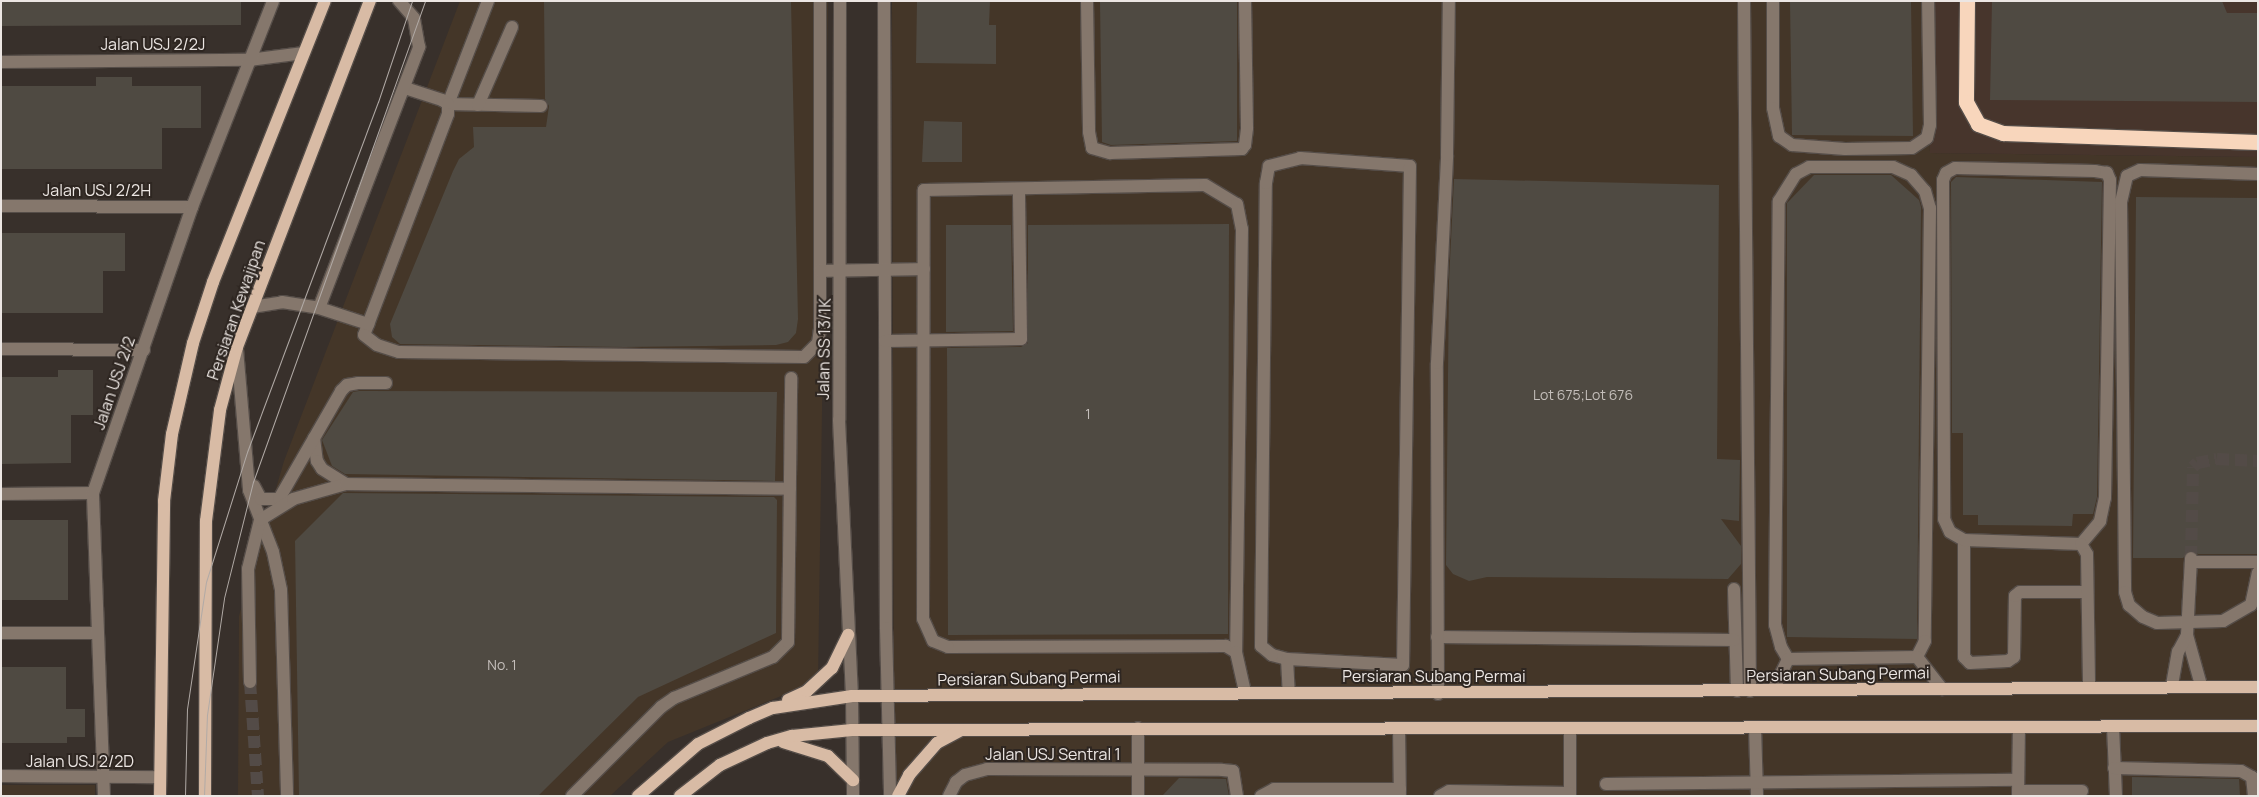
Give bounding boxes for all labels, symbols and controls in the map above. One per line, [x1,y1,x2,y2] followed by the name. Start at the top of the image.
[101,34,205,54] street label: Jalan USJ 2/2J
[43,180,151,200] street label: Jalan USJ 2/2H
[203,238,269,382] street label: Persiaran Kewajipan
[814,298,834,400] street label: Jalan SS 13/1K
[89,334,139,432] street label: Jalan USJ 2/2
[1533,387,1633,403] house number: Lot 675;Lot 676
[1085,406,1091,422] house number: 1
[487,657,517,673] house number: No. 1
[1746,663,1930,685] street label: Persiaran Subang Permai
[1342,666,1526,686] street label: Persiaran Subang Permai
[937,667,1121,689] street label: Persiaran Subang Permai
[985,744,1121,764] street label: Jalan USJ Sentral 1
[26,751,134,771] street label: Jalan USJ 2/2D

